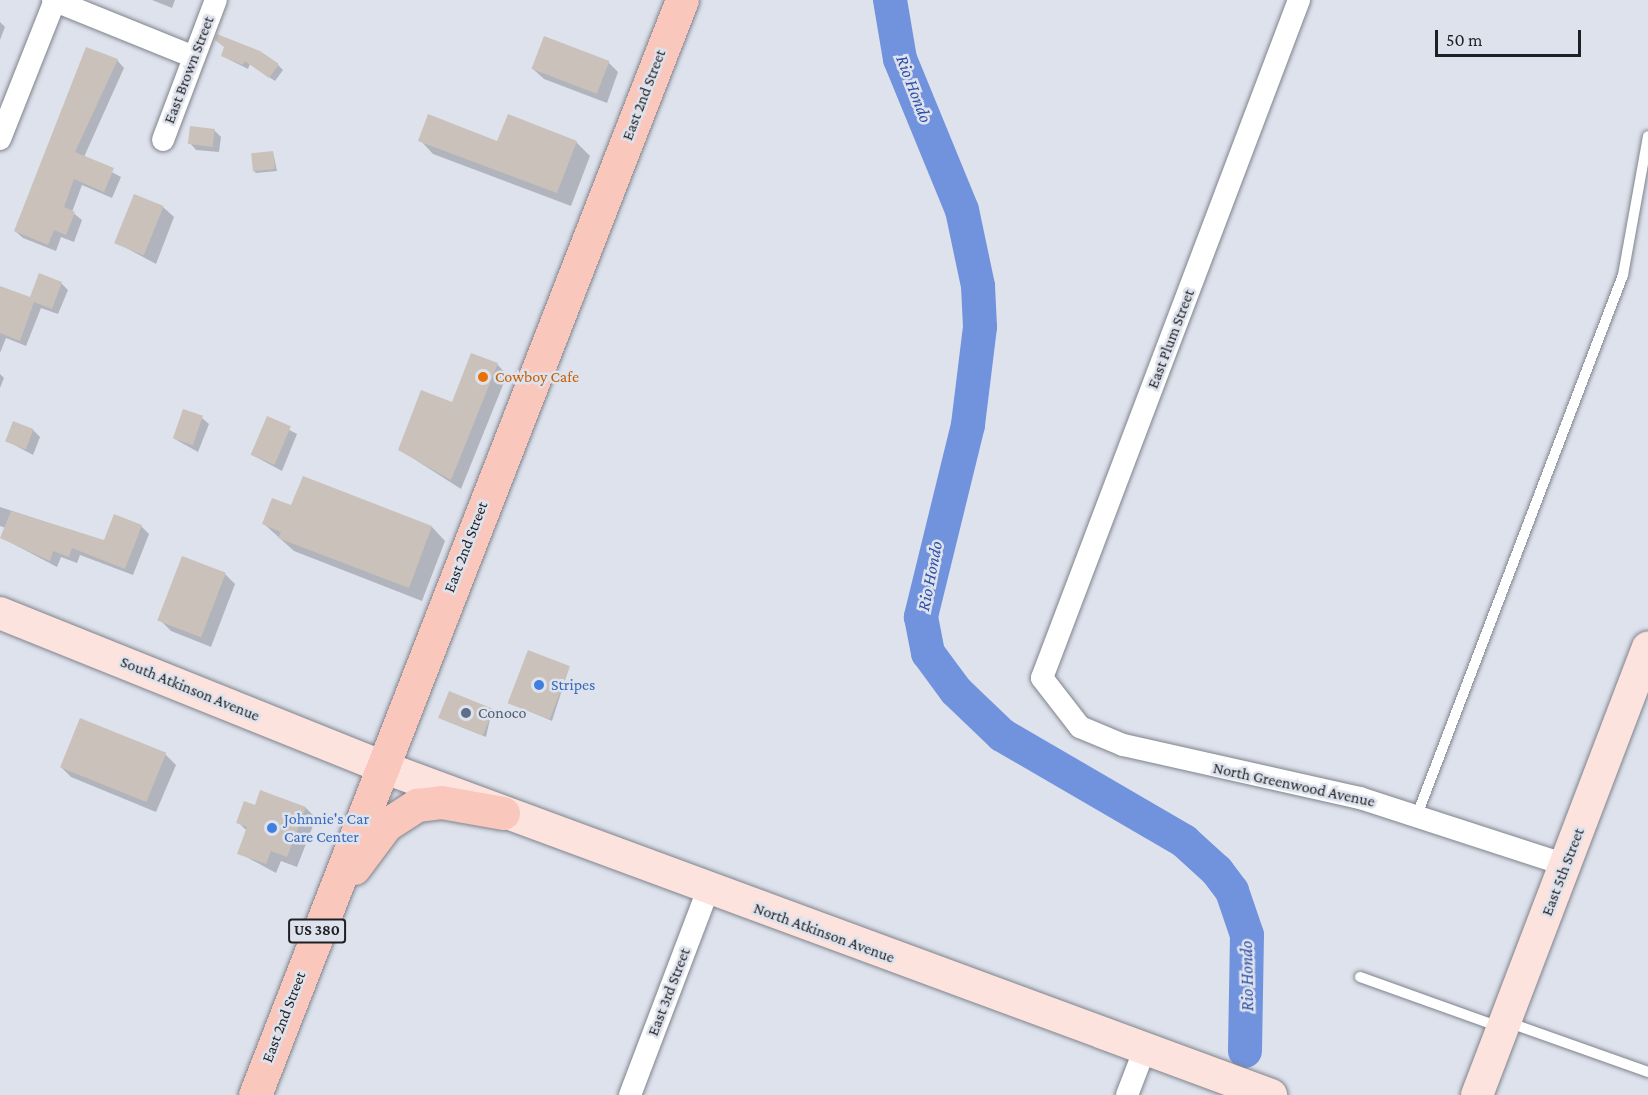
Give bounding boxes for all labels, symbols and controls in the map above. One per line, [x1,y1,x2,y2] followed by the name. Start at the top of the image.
[160,14,218,126] street label: East Brown Street
[1438,18,1584,56] scale bar
[1446,30,1483,50] text: 50 m
[618,47,670,143] street label: East 2nd Street
[891,52,937,126] water label: Rio Hondo
[1143,287,1199,391] street label: East Plum Street
[495,367,579,387] place label: Cowboy Cafe
[476,370,490,384] marker: Cowboy Cafe
[440,499,492,595] street label: East 2nd Street
[913,539,947,613] water label: Rio Hondo
[118,652,262,726] street label: South Atkinson Avenue
[551,675,595,695] place label: Stripes
[532,678,546,692] marker: Stripes
[478,703,526,723] place label: Conoco
[459,706,473,720] marker: Conoco
[1211,758,1377,812] street label: North Greenwood Avenue
[284,809,369,847] place label: Johnnie's Car Care Center
[265,821,279,835] marker: Johnnie's Car Care Center
[1537,825,1589,919] street label: East 5th Street
[751,899,897,967] street label: North Atkinson Avenue
[287,919,347,943] road number: US 380
[1236,941,1258,1011] water label: Rio Hondo
[643,945,695,1039] street label: East 3rd Street
[258,969,310,1065] street label: East 2nd Street

